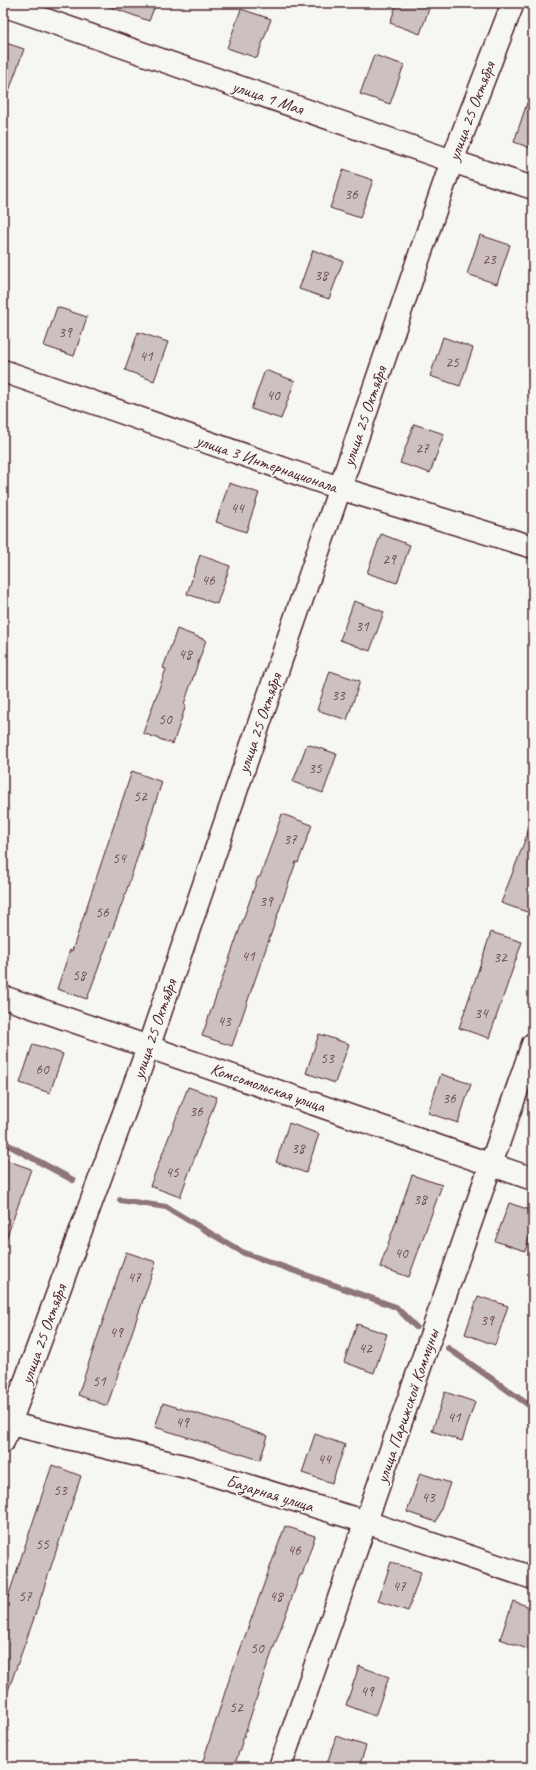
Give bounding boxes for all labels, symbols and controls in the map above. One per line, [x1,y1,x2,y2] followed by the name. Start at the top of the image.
[443,57,501,164] street label: улица 25 Октября
[229,75,308,120] street label: улица 1 Мая
[344,185,359,204] house number: 36
[482,250,497,269] house number: 23
[314,266,329,285] house number: 38
[58,323,73,342] house number: 39
[139,347,154,366] house number: 41
[445,353,460,372] house number: 25
[337,362,392,470] street label: улица 25 Октября
[266,386,281,405] house number: 40
[193,429,342,498] street label: улица 3 Интернационала
[415,439,430,458] house number: 27
[230,499,245,518] house number: 44
[382,550,397,569] house number: 29
[201,571,216,590] house number: 46
[355,617,370,636] house number: 31
[178,645,193,664] house number: 48
[232,669,287,777] street label: улица 25 Октября
[331,686,346,705] house number: 33
[158,710,173,729] house number: 50
[308,759,323,778] house number: 35
[133,787,148,806] house number: 52
[283,830,298,849] house number: 37
[112,849,127,868] house number: 54
[259,892,274,911] house number: 39
[95,903,110,922] house number: 56
[241,947,256,966] house number: 41
[493,948,508,967] house number: 32
[72,966,87,985] house number: 58
[127,975,182,1083] street label: улица 25 Октября
[474,1004,489,1023] house number: 34
[217,1012,232,1031] house number: 43
[320,1049,335,1068] house number: 53
[208,1058,329,1117] street label: Комсомольская улица
[35,1060,50,1079] house number: 60
[442,1089,457,1108] house number: 36
[189,1102,204,1121] house number: 36
[291,1139,306,1158] house number: 38
[165,1163,180,1182] house number: 45
[413,1190,428,1209] house number: 38
[394,1244,409,1263] house number: 40
[127,1268,142,1287] house number: 47
[15,1280,72,1388] street label: улица 25 Октября
[480,1311,495,1330] house number: 39
[109,1323,124,1342] house number: 49
[371,1325,444,1487] street label: улица Парижской Коммуны
[358,1339,373,1358] house number: 42
[92,1372,107,1391] house number: 51
[447,1408,462,1427] house number: 41
[175,1413,190,1432] house number: 49
[317,1450,332,1469] house number: 44
[223,1470,317,1518] street label: Базарная улица
[53,1481,68,1500] house number: 53
[421,1488,436,1507] house number: 43
[35,1535,50,1554] house number: 55
[287,1541,302,1560] house number: 46
[392,1577,407,1596] house number: 47
[18,1587,33,1606] house number: 57
[269,1587,284,1606] house number: 48
[250,1639,265,1658] house number: 50
[360,1682,375,1701] house number: 49
[229,1698,244,1717] house number: 52

